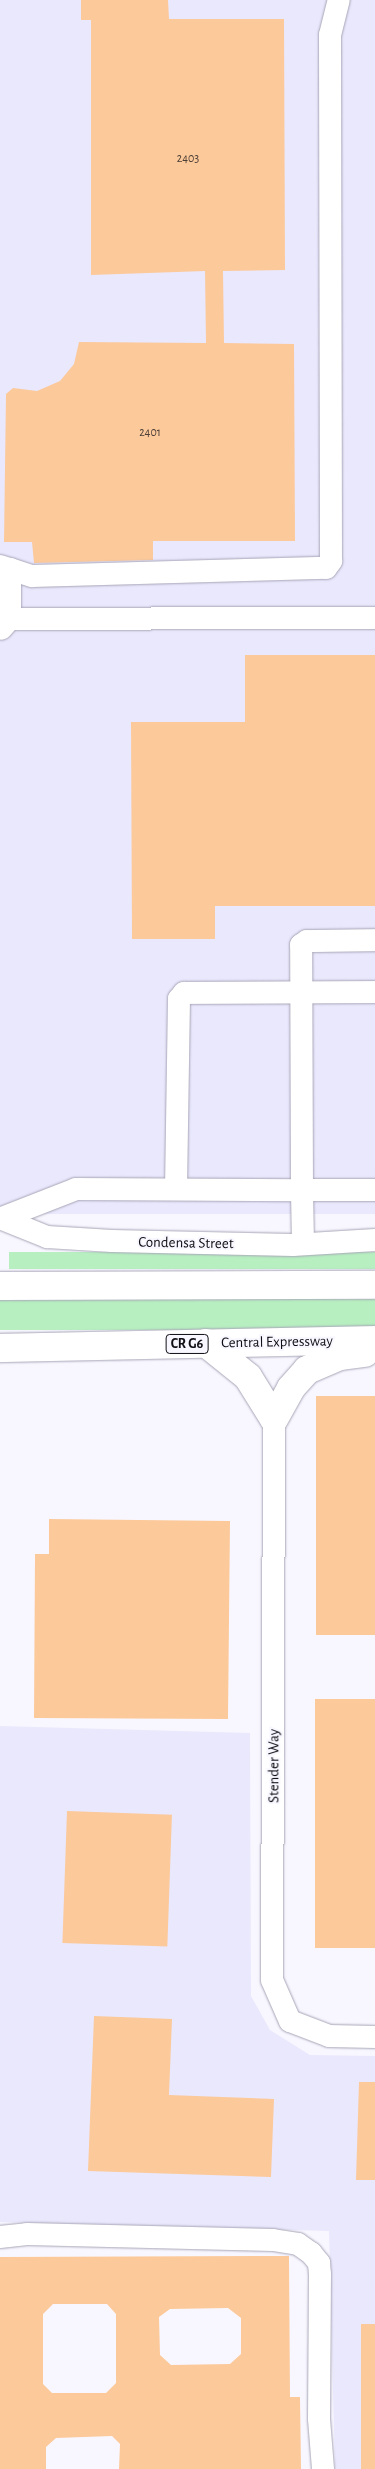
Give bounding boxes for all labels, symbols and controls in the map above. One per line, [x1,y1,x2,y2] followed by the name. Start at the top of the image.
[177,152,199,166] house number: 2403
[139,426,161,440] house number: 2401
[138,1233,234,1253] street label: Condensa Street
[164,1332,210,1356] road number: CR G6
[221,1332,333,1352] street label: Central Expressway
[265,1729,283,1803] street label: Stender Way

